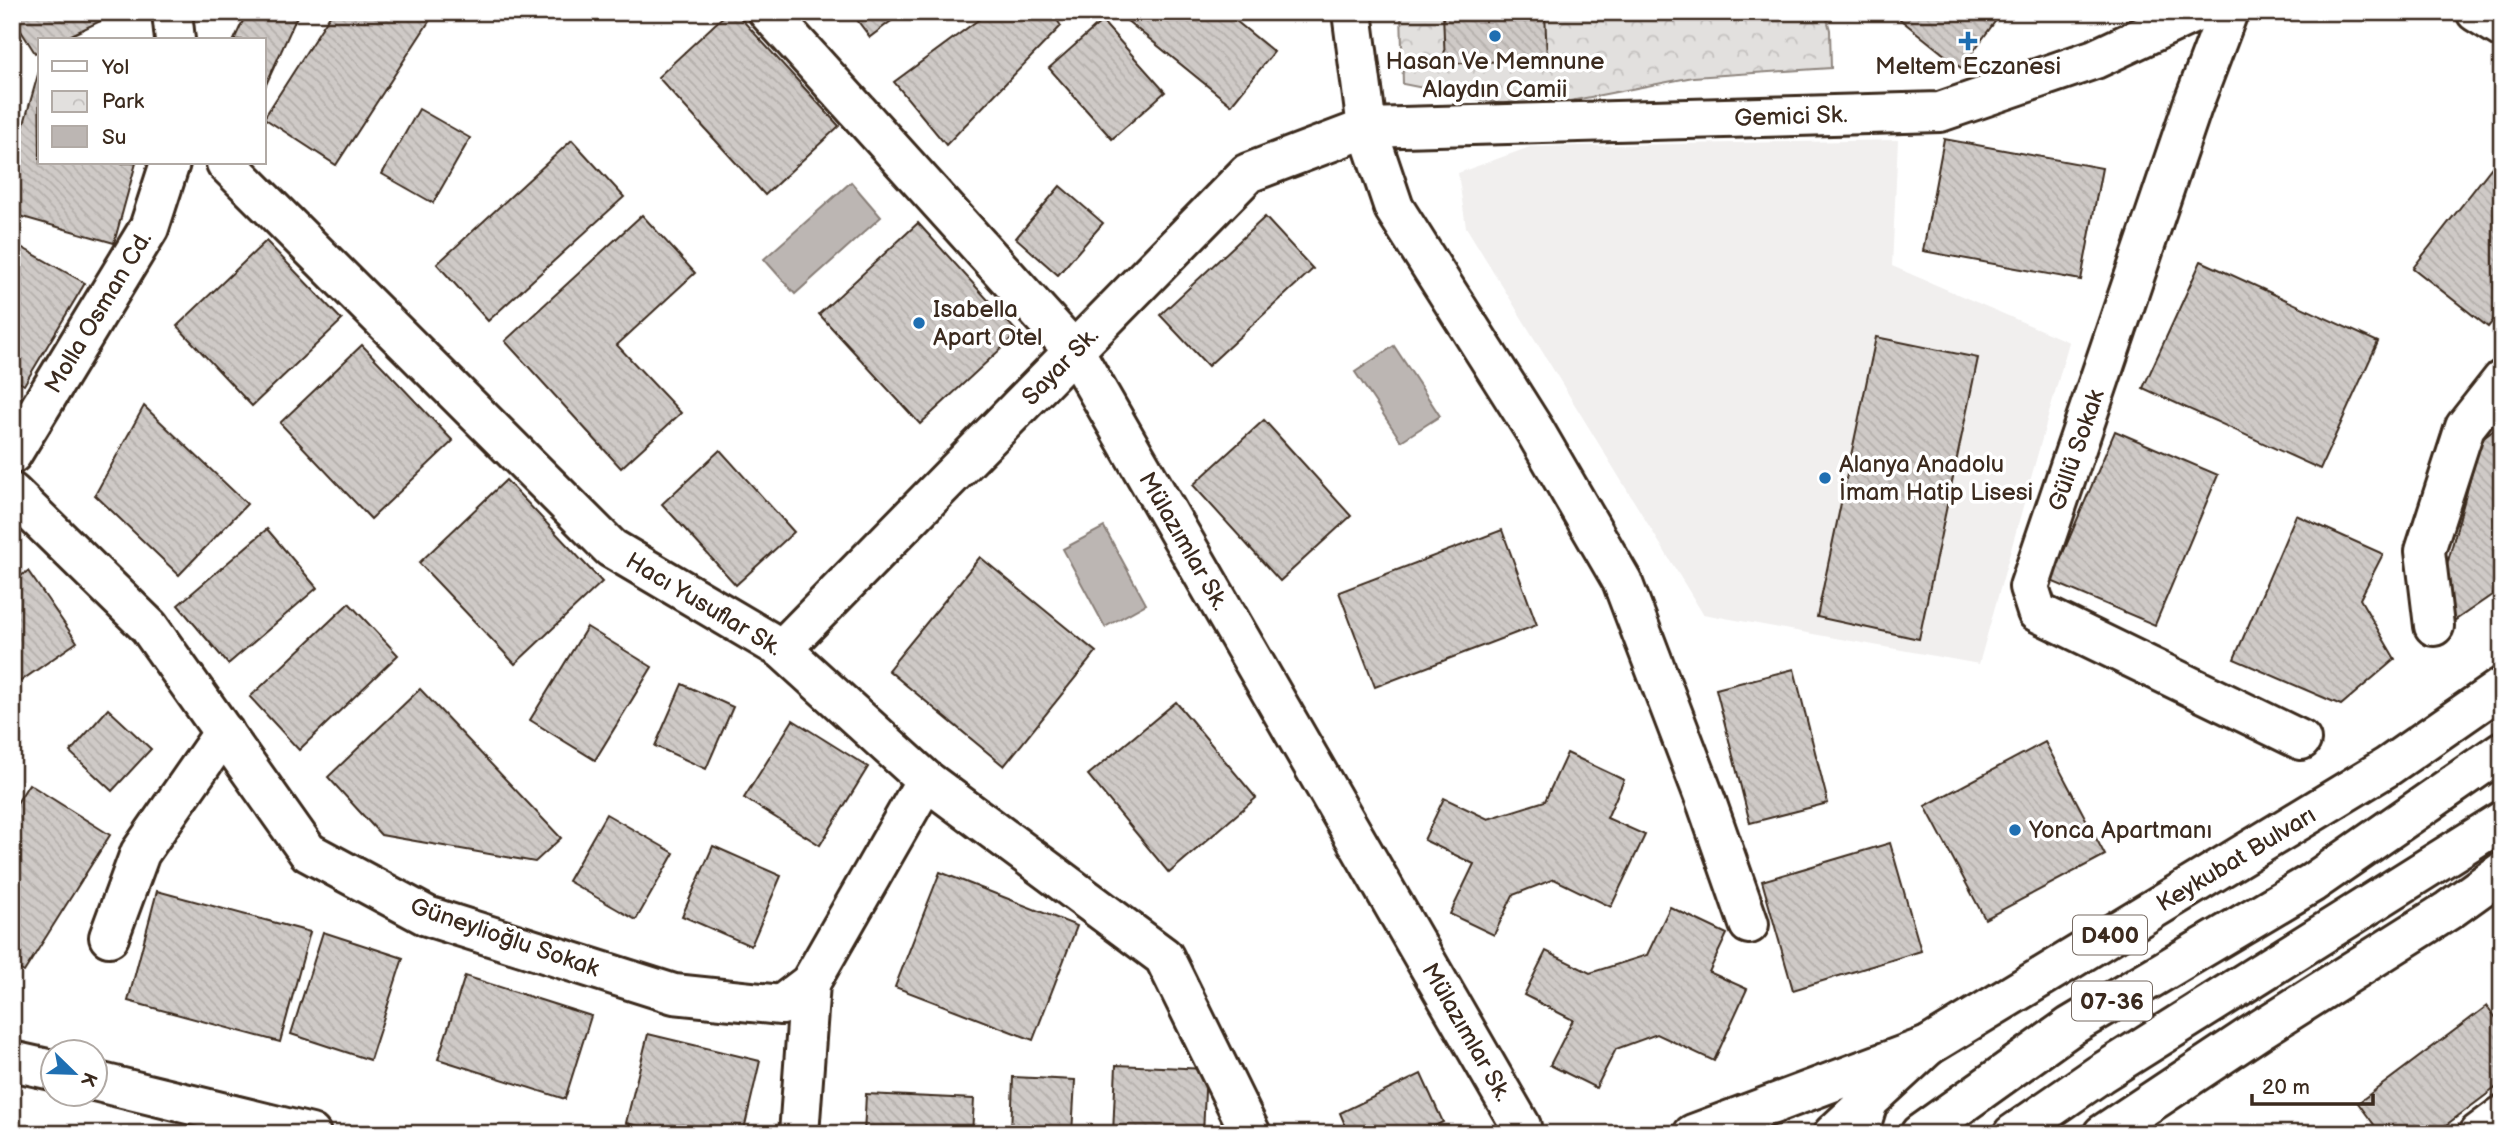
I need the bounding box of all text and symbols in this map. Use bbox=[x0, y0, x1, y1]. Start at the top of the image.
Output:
marker: Hasan Ve Memnune Alaydın Camii bbox=[1487, 28, 1503, 44]
marker: Meltem Eczanesi bbox=[1960, 33, 1976, 49]
legend bbox=[38, 38, 266, 164]
place label: Hasan Ve Memnune Alaydın Camii bbox=[1386, 47, 1604, 104]
place label: Meltem Eczanesi bbox=[1875, 52, 2061, 81]
text: Yol bbox=[101, 55, 129, 80]
text: Park bbox=[102, 89, 145, 114]
street label: Gemici Sk. bbox=[1734, 100, 1848, 133]
text: Su bbox=[102, 125, 126, 150]
street label: Molla Osman Cd. bbox=[39, 226, 158, 399]
place label: Isabella Apart Otel bbox=[933, 295, 1042, 352]
marker: Isabella Apart Otel bbox=[911, 315, 927, 331]
street label: Sayar Sk. bbox=[1016, 321, 1105, 412]
street label: Güllü Sokak bbox=[2042, 385, 2111, 515]
place label: Alanya Anadolu İmam Hatip Lisesi bbox=[1839, 450, 2033, 507]
street label: Mülazımlar Sk. bbox=[1132, 467, 1235, 616]
marker: Alanya Anadolu İmam Hatip Lisesi bbox=[1817, 470, 1833, 486]
street label: Hacı Yusuflar Sk. bbox=[620, 546, 787, 662]
street label: Keykubat Bulvarı bbox=[2151, 801, 2321, 918]
place label: Yonca Apartmanı bbox=[2028, 816, 2212, 845]
marker: Yonca Apartmanı bbox=[2007, 822, 2023, 838]
street label: Güneylioğlu Sokak bbox=[407, 892, 603, 983]
road number: D400 bbox=[2073, 916, 2147, 954]
street label: Mülazımlar Sk. bbox=[1415, 958, 1518, 1107]
road number: 07-36 bbox=[2072, 982, 2152, 1020]
north arrow bbox=[38, 1038, 108, 1108]
scale bar bbox=[2252, 1062, 2372, 1106]
text: K bbox=[75, 1069, 101, 1090]
text: 20 m bbox=[2262, 1075, 2310, 1100]

